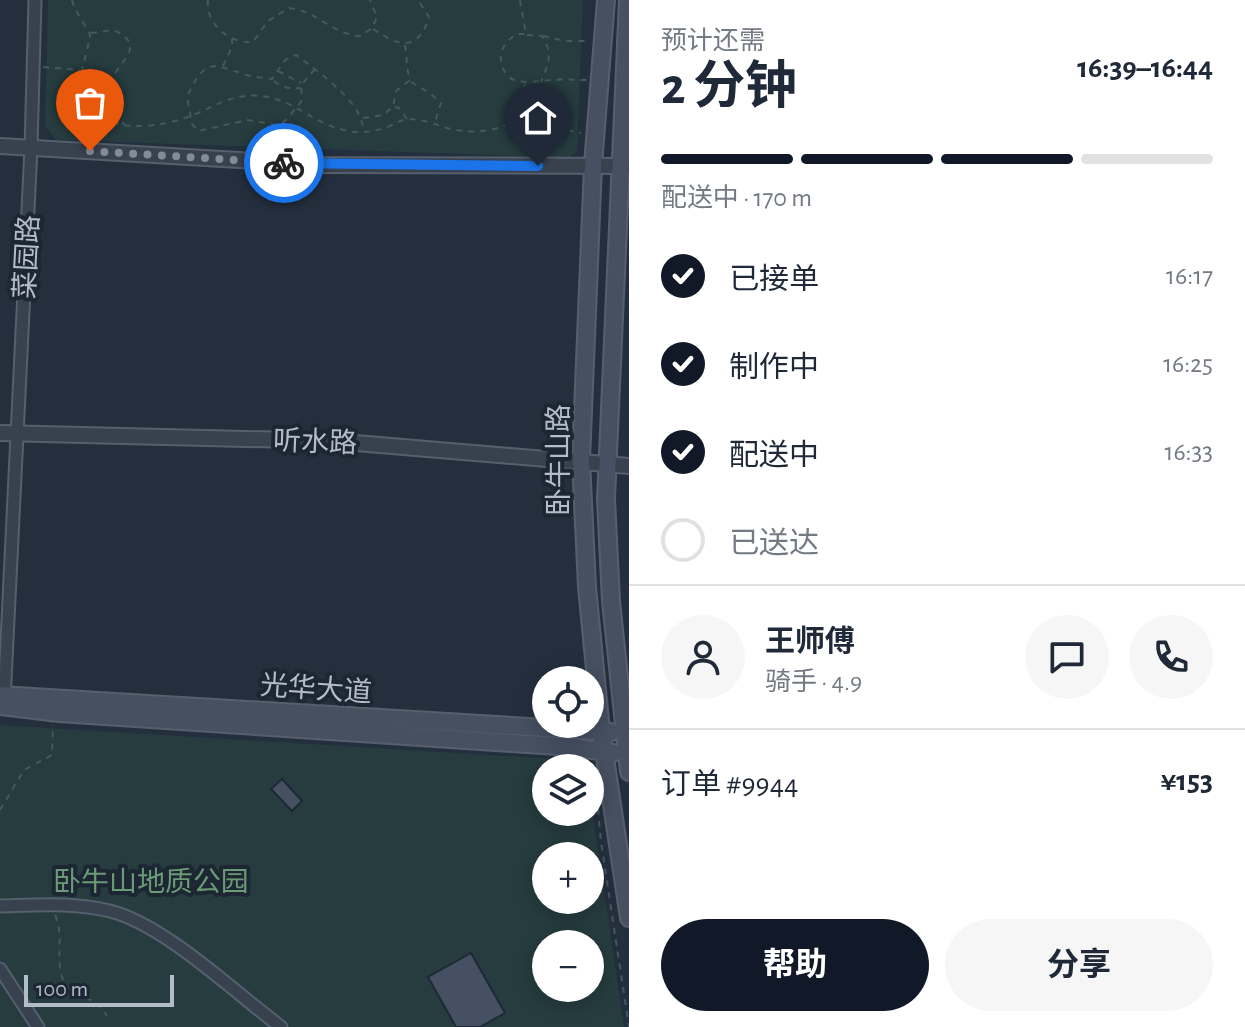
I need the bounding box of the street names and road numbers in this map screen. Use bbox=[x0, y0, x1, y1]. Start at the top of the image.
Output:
street label: 菜园路 bbox=[10, 214, 44, 300]
street label: 卧牛山路 bbox=[544, 404, 574, 516]
street label: 听水路 bbox=[272, 426, 357, 458]
street label: 光华大道 bbox=[259, 670, 373, 708]

